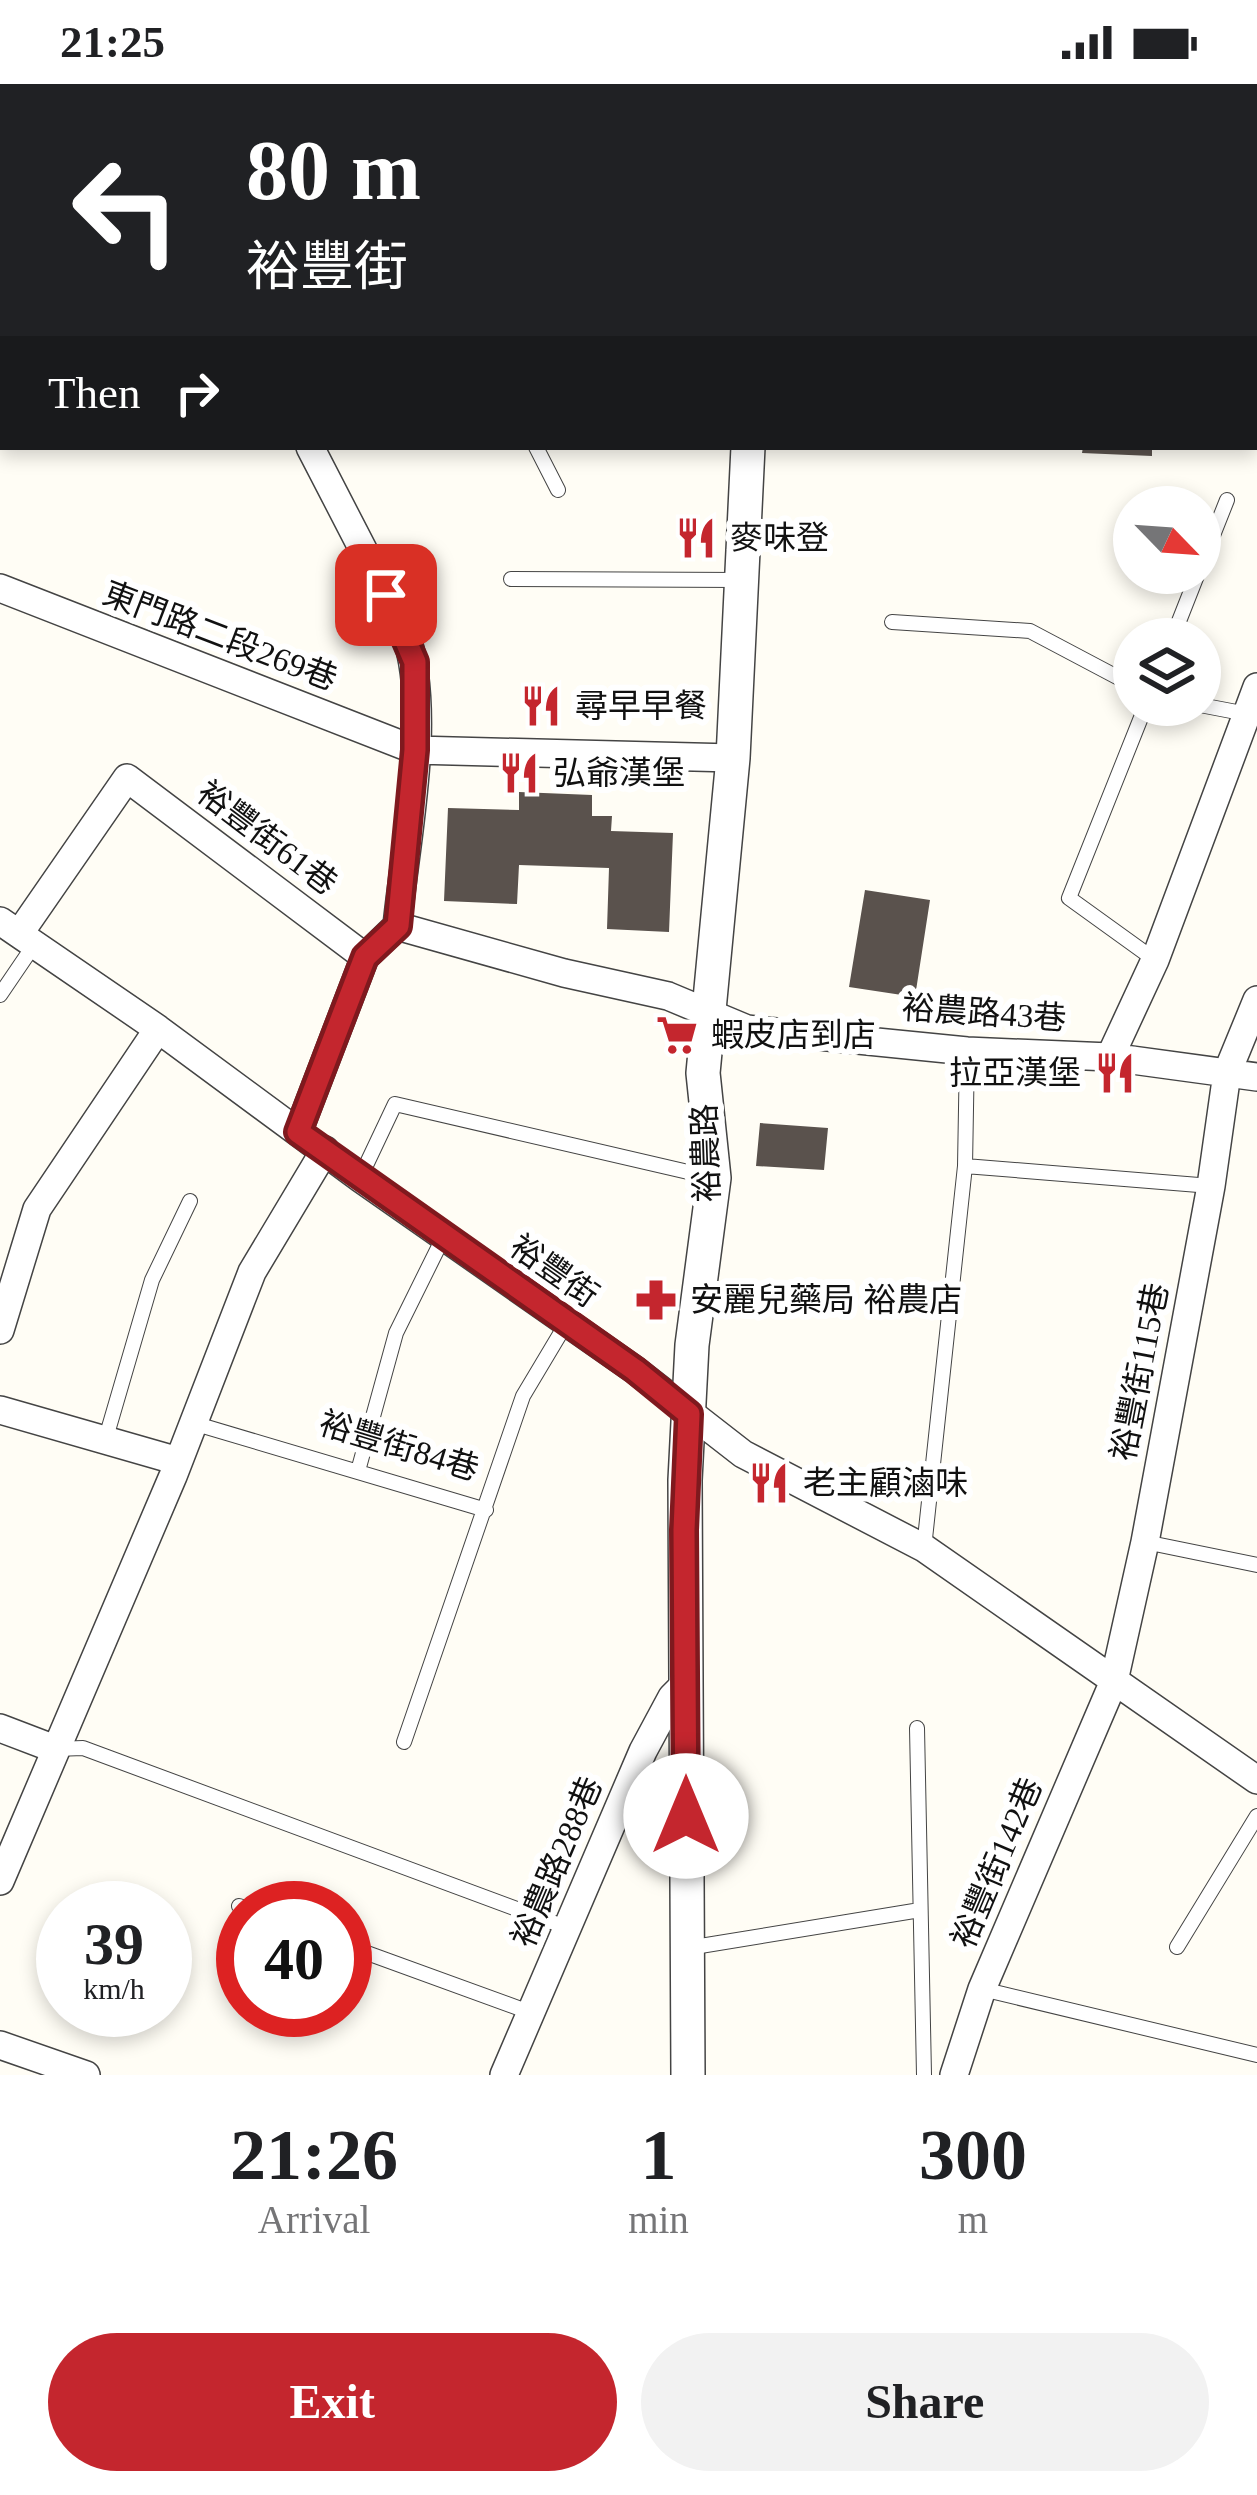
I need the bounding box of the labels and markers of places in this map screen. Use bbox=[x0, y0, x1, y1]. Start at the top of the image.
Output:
restaurant icon: 麥味登 bbox=[673, 515, 719, 561]
place label: 麥味登 bbox=[730, 520, 829, 556]
pin bbox=[335, 544, 437, 646]
restaurant icon: 尋早早餐 bbox=[518, 683, 564, 729]
place label: 尋早早餐 bbox=[575, 688, 707, 724]
restaurant icon: 弘爺漢堡 bbox=[496, 750, 542, 796]
place label: 弘爺漢堡 bbox=[553, 755, 685, 791]
supermarket icon: 蝦皮店到店 bbox=[654, 1012, 700, 1058]
place label: 蝦皮店到店 bbox=[711, 1017, 876, 1053]
restaurant icon: 拉亞漢堡 bbox=[1092, 1050, 1138, 1096]
place label: 拉亞漢堡 bbox=[949, 1055, 1081, 1091]
pharmacy icon: 安麗兒藥局 裕農店 bbox=[633, 1277, 679, 1323]
place label: 安麗兒藥局 裕農店 bbox=[690, 1282, 962, 1318]
restaurant icon: 老主顧滷味 bbox=[746, 1460, 792, 1506]
place label: 老主顧滷味 bbox=[803, 1465, 968, 1501]

